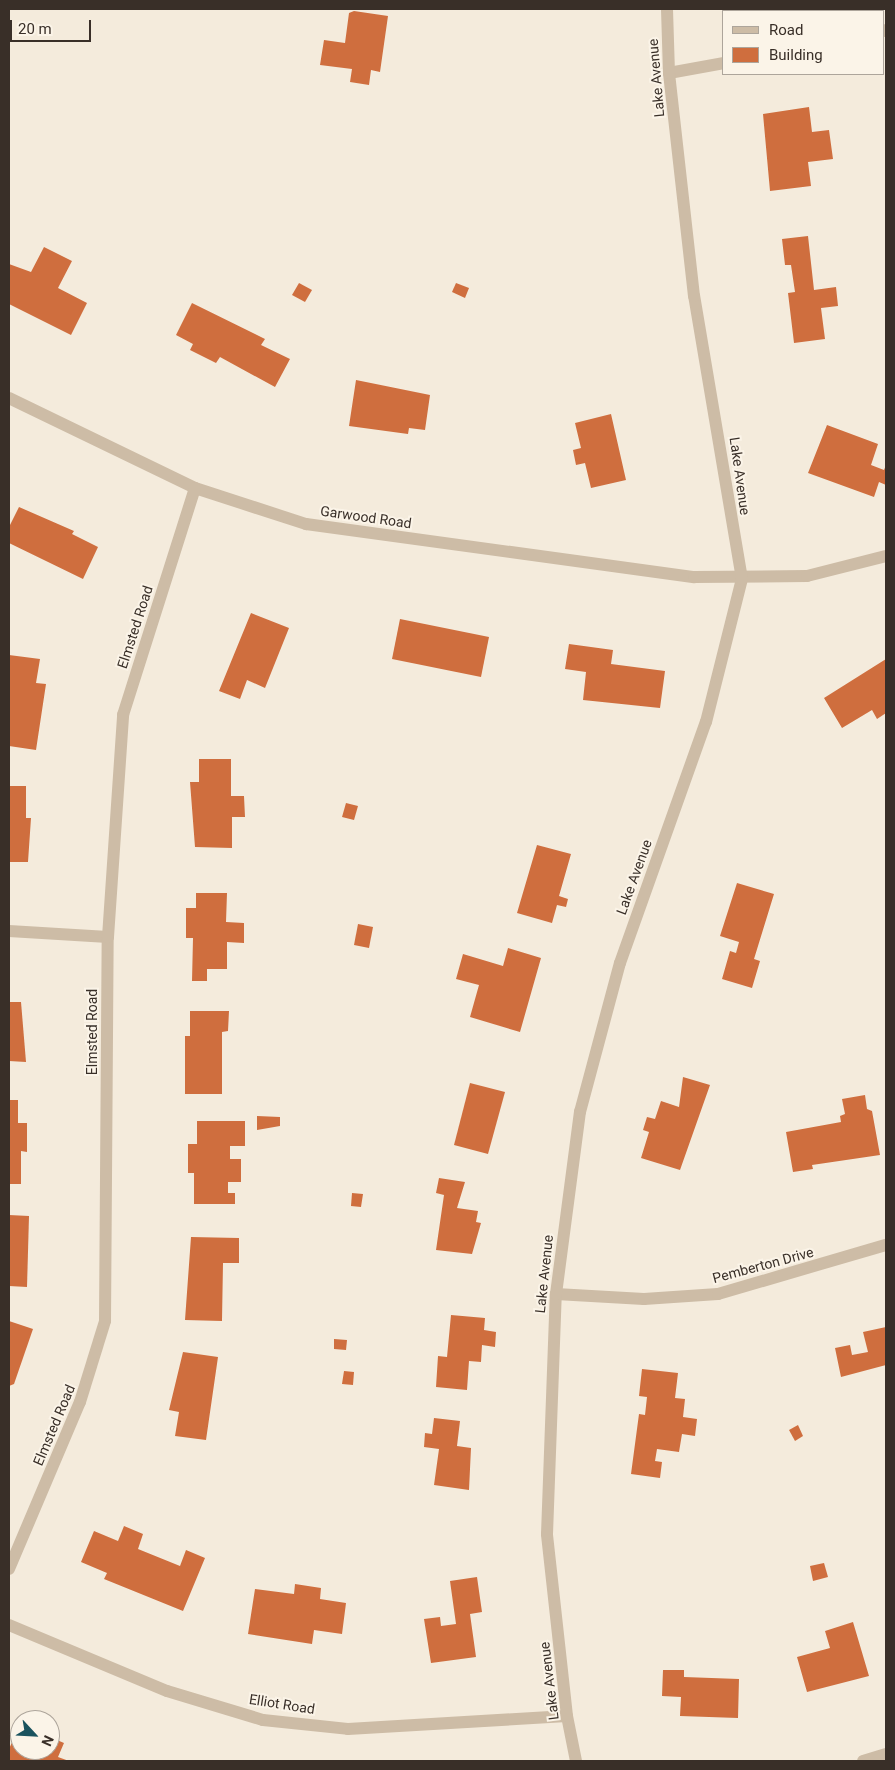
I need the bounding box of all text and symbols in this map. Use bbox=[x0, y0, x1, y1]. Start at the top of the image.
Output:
scale bar bbox=[12, 10, 94, 42]
legend bbox=[722, 10, 885, 75]
text: 20 m bbox=[18, 20, 52, 38]
text: Road bbox=[769, 21, 803, 39]
street label: Lake Avenue bbox=[644, 38, 668, 118]
text: Building bbox=[769, 46, 823, 64]
street label: Lake Avenue bbox=[726, 436, 754, 516]
street label: Garwood Road bbox=[319, 502, 413, 532]
street label: Elmsted Road bbox=[114, 583, 156, 671]
street label: Lake Avenue bbox=[613, 837, 655, 917]
street label: Elmsted Road bbox=[84, 989, 100, 1075]
street label: Lake Avenue bbox=[532, 1234, 556, 1314]
street label: Pemberton Drive bbox=[711, 1243, 815, 1287]
street label: Elmsted Road bbox=[29, 1382, 79, 1468]
street label: Lake Avenue bbox=[536, 1641, 562, 1721]
street label: Elliot Road bbox=[248, 1691, 316, 1717]
north arrow bbox=[10, 1710, 60, 1760]
text: N bbox=[38, 1733, 57, 1749]

